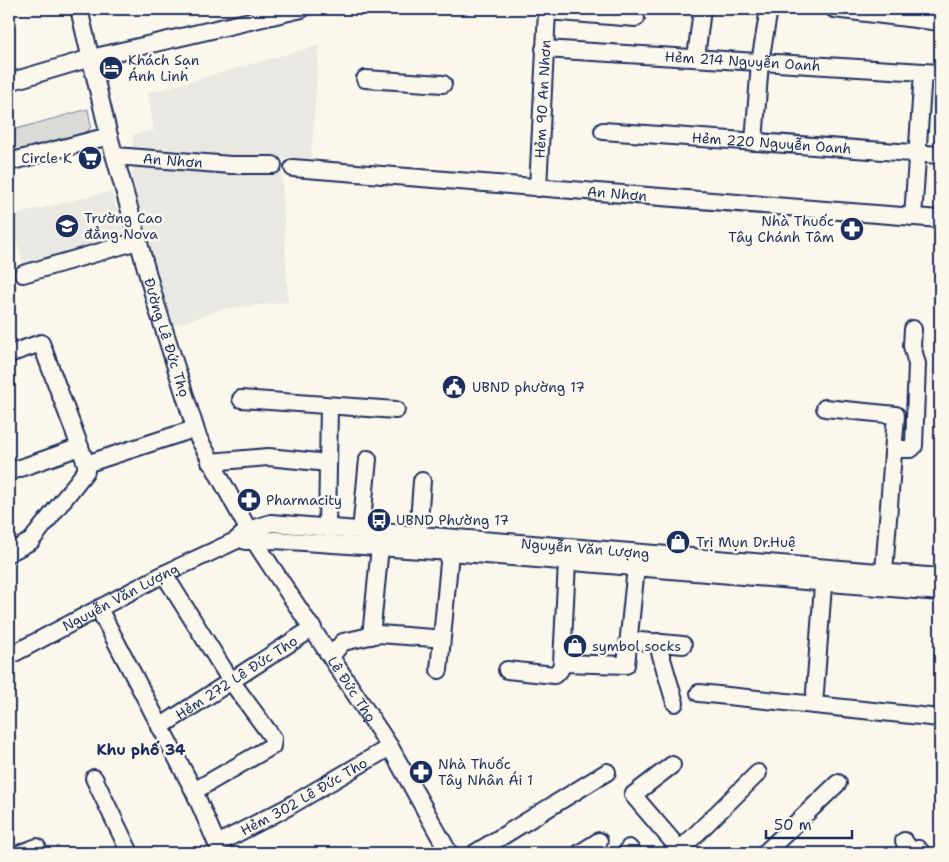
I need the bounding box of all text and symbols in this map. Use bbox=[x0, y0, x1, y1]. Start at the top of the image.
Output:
street label: Hẻm 90 An Nhơn bbox=[531, 39, 555, 159]
street label: Hẻm 214 Nguyễn Oanh bbox=[664, 47, 821, 75]
place label: Khách Sạn Ánh Linh bbox=[128, 51, 200, 85]
hotel icon: Khách Sạn Ánh Linh bbox=[98, 55, 124, 81]
street label: Hẻm 220 Nguyễn Oanh bbox=[691, 128, 852, 158]
supermarket icon: Circle K bbox=[77, 145, 103, 171]
place label: Circle K bbox=[21, 149, 72, 167]
street label: An Nhơn bbox=[142, 149, 204, 172]
street label: An Nhơn bbox=[586, 182, 648, 205]
place label: Trường Cao đẳng Nova bbox=[84, 209, 162, 243]
place label: Nhà Thuốc Tây Chánh Tâm bbox=[728, 212, 834, 246]
school or university icon: Trường Cao đẳng Nova bbox=[54, 213, 80, 239]
pharmacy icon: Nhà Thuốc Tây Chánh Tâm bbox=[839, 216, 865, 242]
street label: Đường Lê Đức Thọ bbox=[140, 276, 194, 399]
public building icon: UBND phường 17 bbox=[441, 374, 467, 400]
place label: UBND phường 17 bbox=[472, 378, 585, 396]
pharmacy icon: Pharmacity bbox=[236, 487, 262, 513]
place label: Pharmacity bbox=[266, 491, 342, 509]
bus stop icon: UBND Phường 17 bbox=[366, 507, 392, 533]
place label: UBND Phường 17 bbox=[396, 511, 509, 529]
shop icon: Trị Mụn Dr.Huệ bbox=[665, 529, 691, 555]
place label: Trị Mụn Dr.Huệ bbox=[696, 533, 796, 551]
street label: Nguyễn Văn Lượng bbox=[520, 534, 650, 563]
street label: Nguyễn Văn Lượng bbox=[59, 559, 181, 635]
street label: Hẻm 272 Lê Đức Thọ bbox=[172, 631, 301, 724]
shop icon: symbol socks bbox=[562, 633, 588, 659]
place label: symbol socks bbox=[592, 637, 681, 655]
street label: Lê Đức Thọ bbox=[324, 653, 380, 725]
district label: Khu phố 34 bbox=[96, 740, 186, 760]
street label: Hẻm 302 Lê Đức Thọ bbox=[237, 753, 370, 839]
place label: Nhà Thuốc Tây Nhân Ái 1 bbox=[438, 755, 533, 789]
pharmacy icon: Nhà Thuốc Tây Nhân Ái 1 bbox=[408, 759, 434, 785]
scale bar bbox=[766, 807, 853, 839]
text: 50 m bbox=[774, 815, 812, 835]

